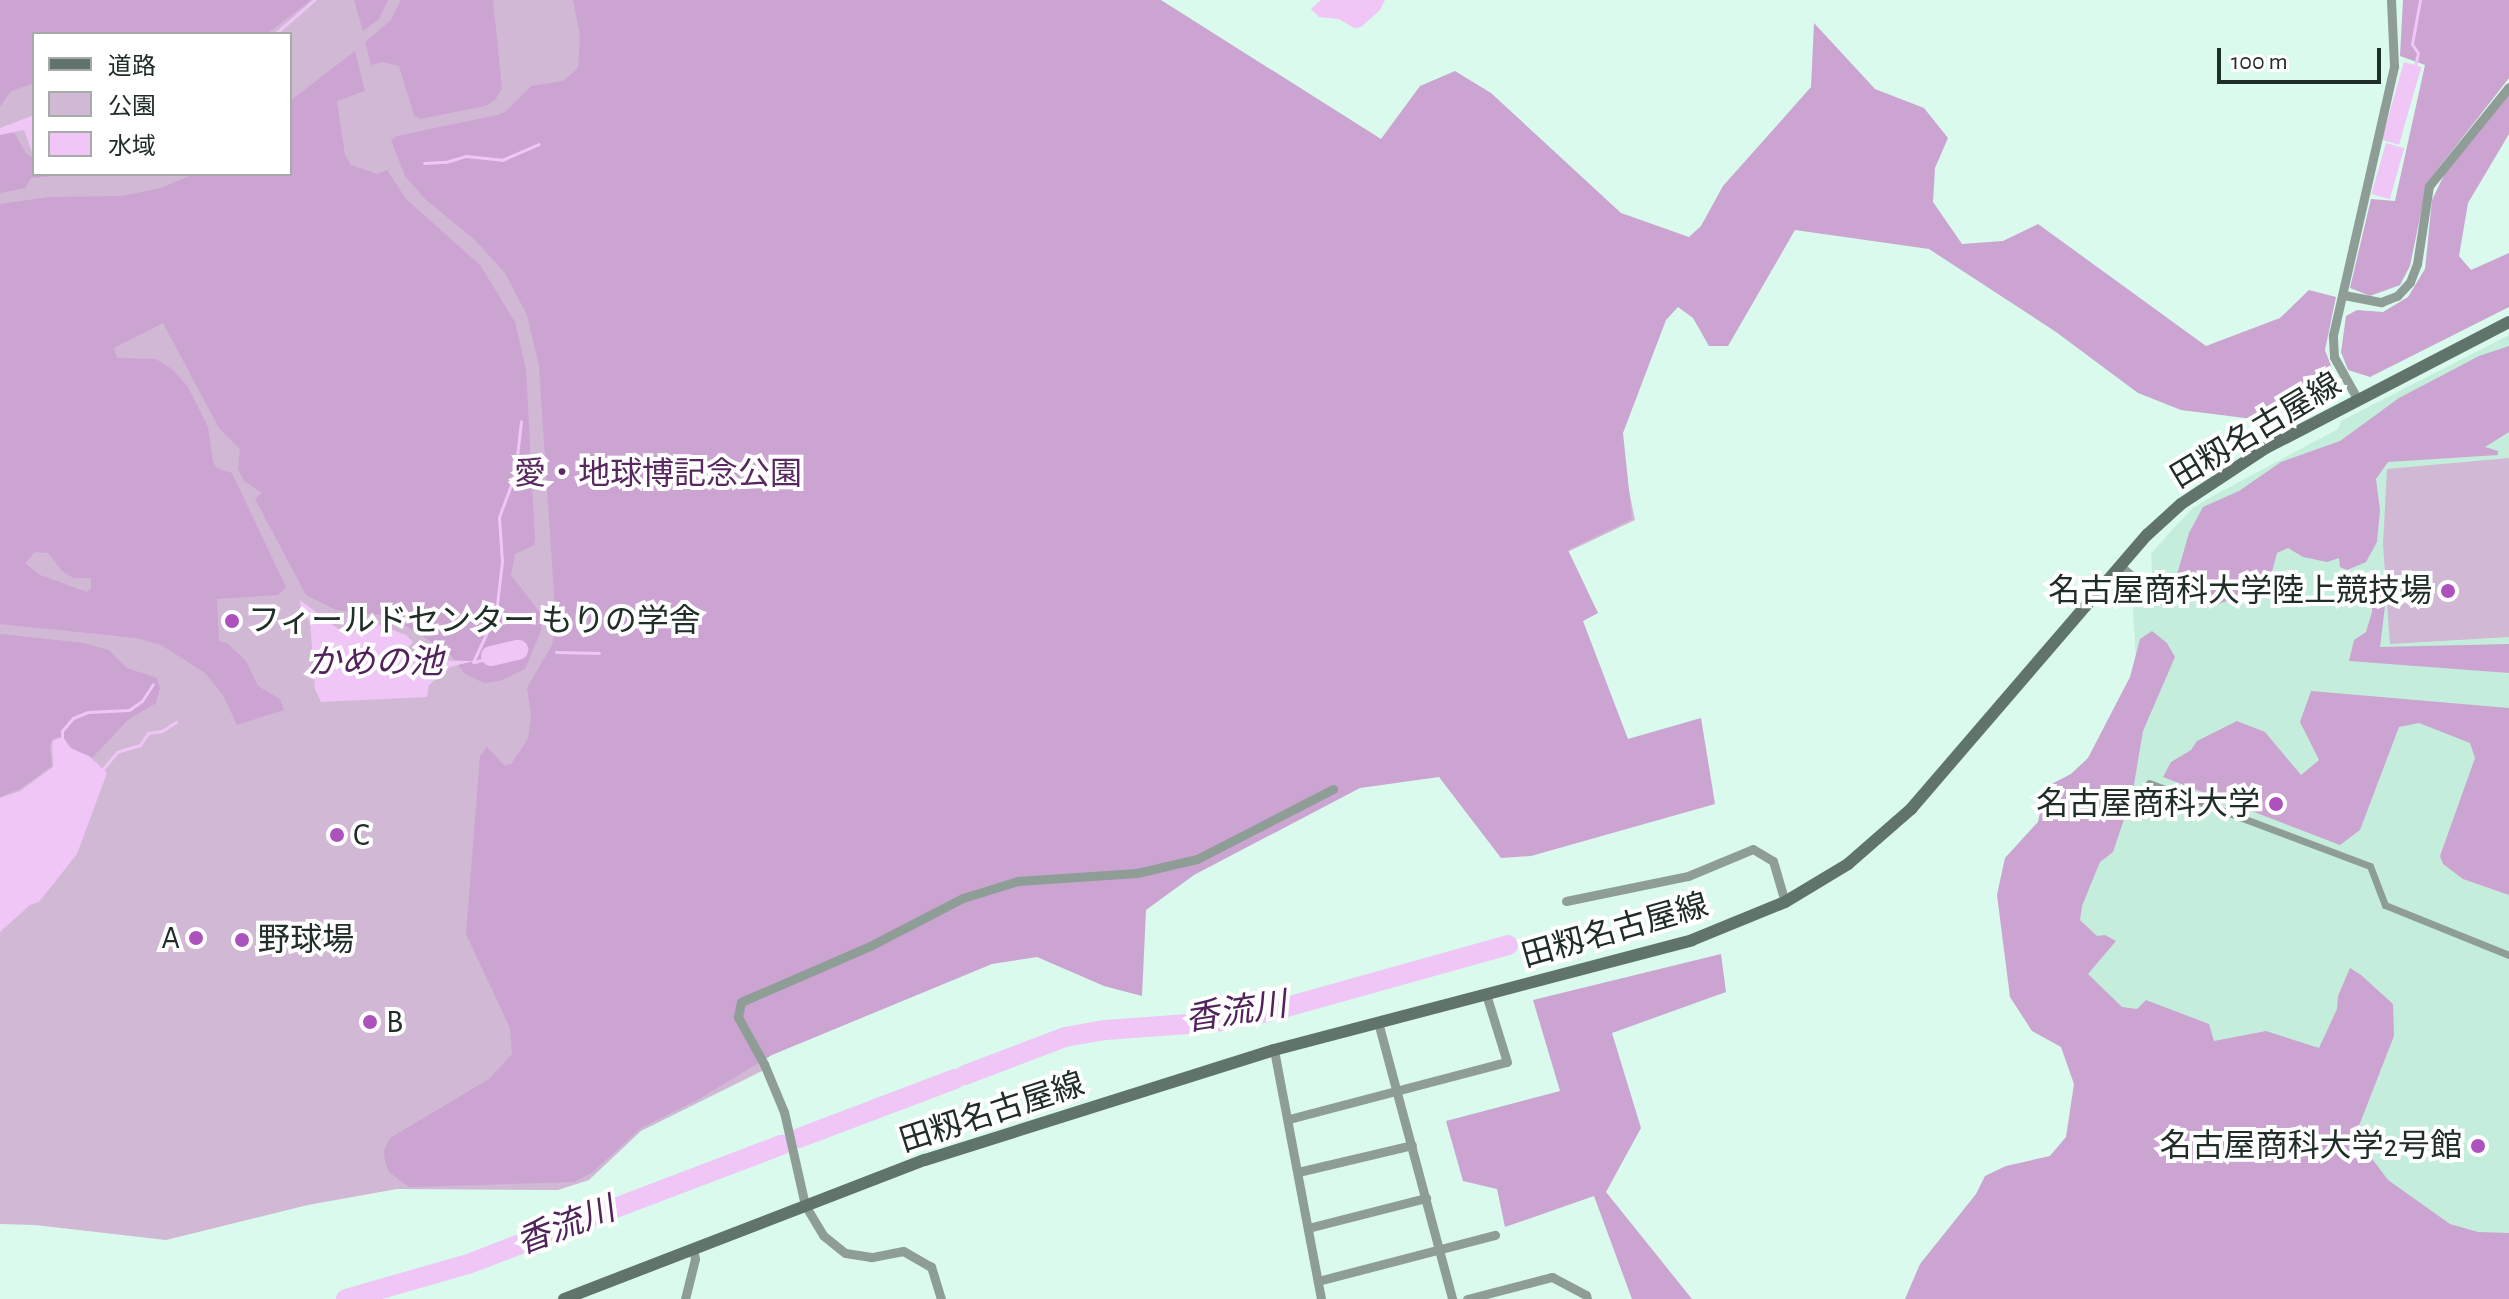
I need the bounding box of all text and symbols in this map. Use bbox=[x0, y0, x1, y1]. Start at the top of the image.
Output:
legend bbox=[32, 32, 292, 176]
scale bar bbox=[2221, 32, 2385, 82]
text: 100 m bbox=[2231, 50, 2288, 74]
text: 道路 bbox=[108, 55, 156, 79]
text: 公園 bbox=[108, 95, 156, 119]
text: 水域 bbox=[108, 135, 156, 159]
street label: 田籾名古屋線 bbox=[2164, 365, 2348, 497]
park label: 愛・地球博記念公園 bbox=[514, 455, 802, 493]
place label: 名古屋商科大学陸上競技場 bbox=[2048, 572, 2432, 610]
marker: 名古屋商科大学陸上競技場 bbox=[2439, 582, 2457, 600]
place label: フィールドセンター もりの学舎 bbox=[248, 602, 701, 640]
marker: フィールドセンター もりの学舎 bbox=[223, 612, 241, 630]
water label: かめの池 bbox=[307, 644, 443, 684]
place label: 名古屋商科大学 bbox=[2036, 785, 2260, 823]
marker: 名古屋商科大学 bbox=[2267, 795, 2285, 813]
place label: C bbox=[353, 816, 370, 854]
marker: C bbox=[328, 826, 346, 844]
street label: 田籾名古屋線 bbox=[1517, 886, 1713, 976]
place label: A bbox=[162, 919, 180, 957]
place label: 野球場 bbox=[258, 921, 354, 959]
marker: A bbox=[187, 929, 205, 947]
marker: 野球場 bbox=[233, 931, 251, 949]
water label: 香流川 bbox=[1182, 985, 1290, 1041]
place label: B bbox=[386, 1003, 403, 1041]
marker: B bbox=[361, 1013, 379, 1031]
street label: 田籾名古屋線 bbox=[895, 1065, 1089, 1161]
place label: 名古屋商科大学2号館 bbox=[2159, 1127, 2462, 1165]
marker: 名古屋商科大学2号館 bbox=[2469, 1137, 2487, 1155]
water label: 香流川 bbox=[511, 1190, 621, 1264]

